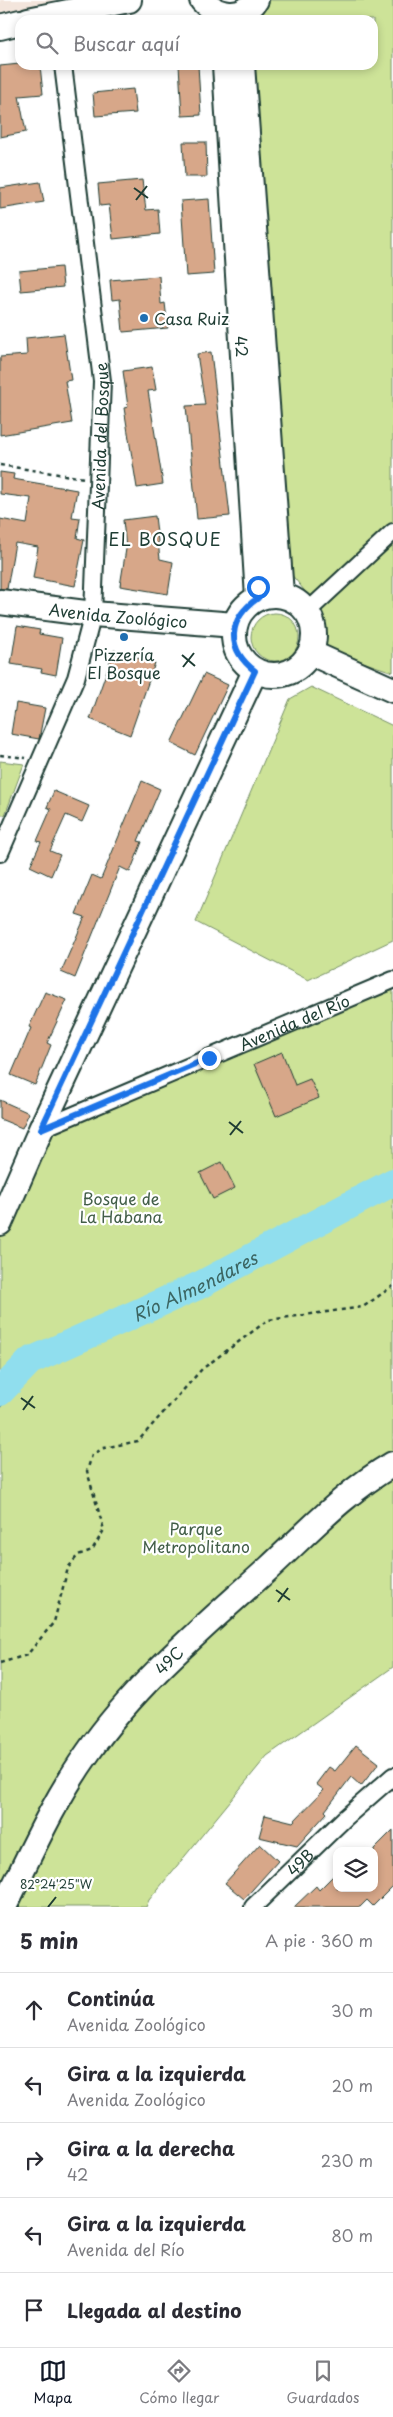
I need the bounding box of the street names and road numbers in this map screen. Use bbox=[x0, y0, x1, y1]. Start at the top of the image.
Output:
street label: 42 bbox=[230, 335, 255, 358]
street label: Avenida del Bosque bbox=[85, 361, 114, 510]
street label: Avenida Zoológico bbox=[48, 596, 188, 633]
street label: Avenida del Río bbox=[235, 988, 353, 1056]
street label: 49C bbox=[149, 1640, 188, 1680]
street label: 49B bbox=[281, 1843, 319, 1881]

